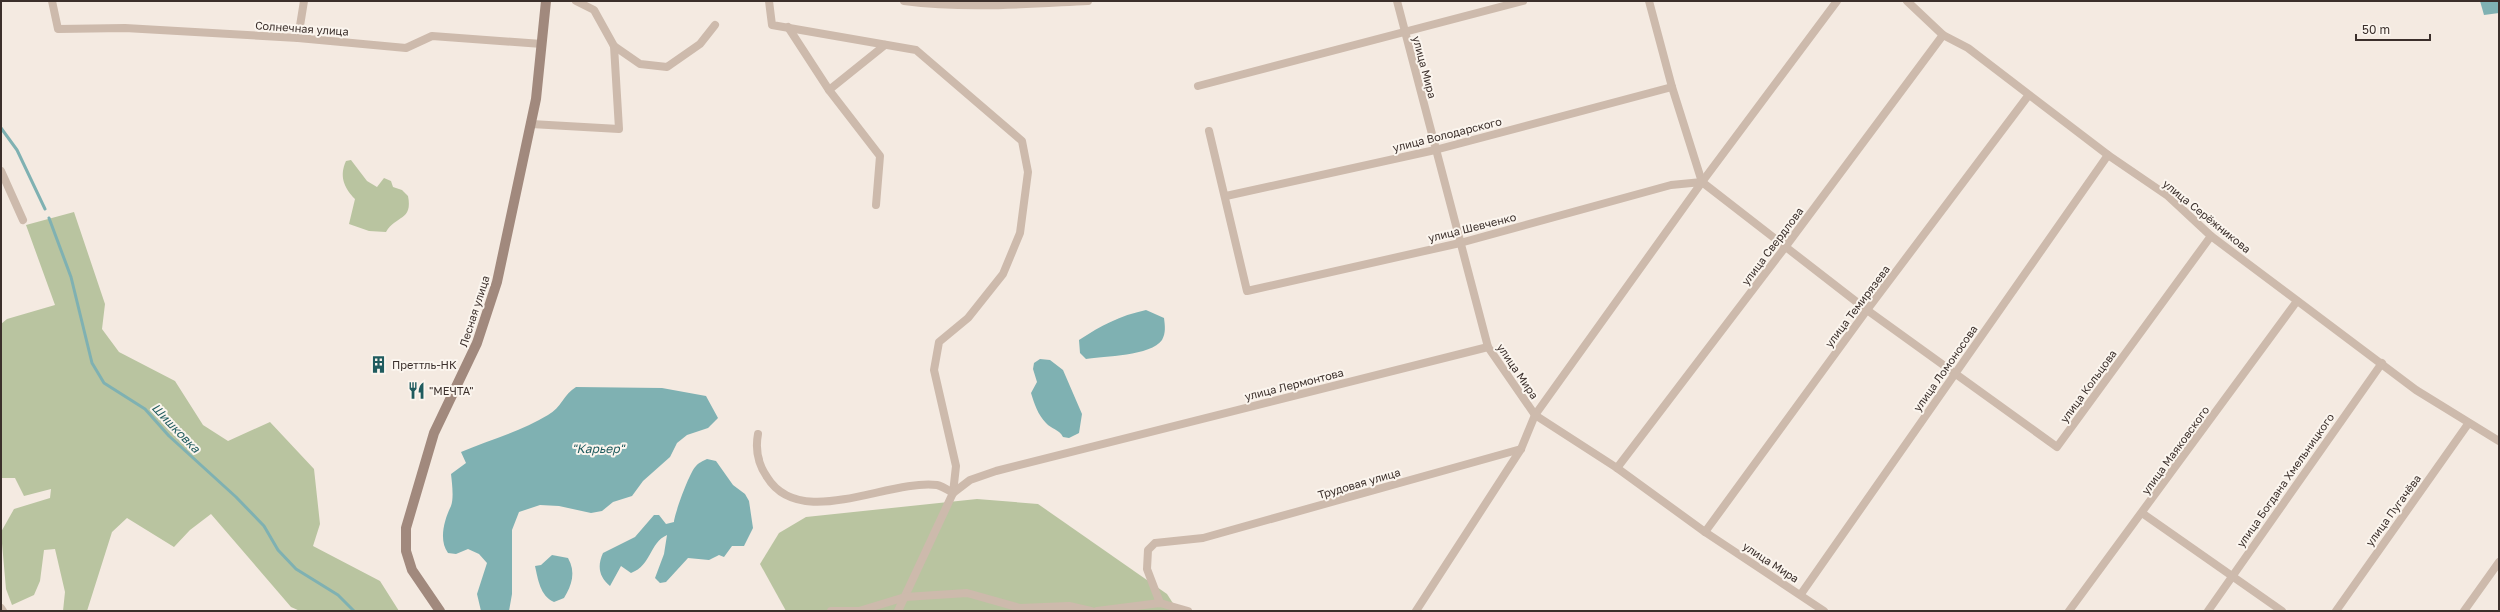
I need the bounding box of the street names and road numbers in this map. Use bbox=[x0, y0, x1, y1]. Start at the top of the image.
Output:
street label: Солнечная улица bbox=[255, 18, 349, 38]
street label: улица Мира bbox=[1410, 34, 1440, 100]
street label: улица Володарского bbox=[1391, 114, 1503, 154]
street label: улица Серёжникова bbox=[2161, 177, 2253, 255]
street label: улица Свердлова bbox=[1739, 205, 1805, 287]
street label: улица Шевченко bbox=[1427, 210, 1518, 244]
street label: улица Темирязева bbox=[1822, 262, 1892, 350]
street label: Лесная улица bbox=[456, 274, 492, 348]
street label: улица Ломоносова bbox=[1910, 322, 1980, 414]
street label: улица Мира bbox=[1495, 341, 1541, 401]
street label: улица Кольцова bbox=[2057, 347, 2119, 425]
street label: улица Лермонтова bbox=[1243, 365, 1345, 403]
street label: улица Маяковского bbox=[2139, 403, 2212, 497]
street label: улица Богдана Хмельницкого bbox=[2234, 410, 2337, 549]
street label: Трудовая улица bbox=[1316, 465, 1402, 501]
street label: улица Пугачёва bbox=[2363, 472, 2423, 548]
street label: улица Мира bbox=[1741, 539, 1801, 585]

